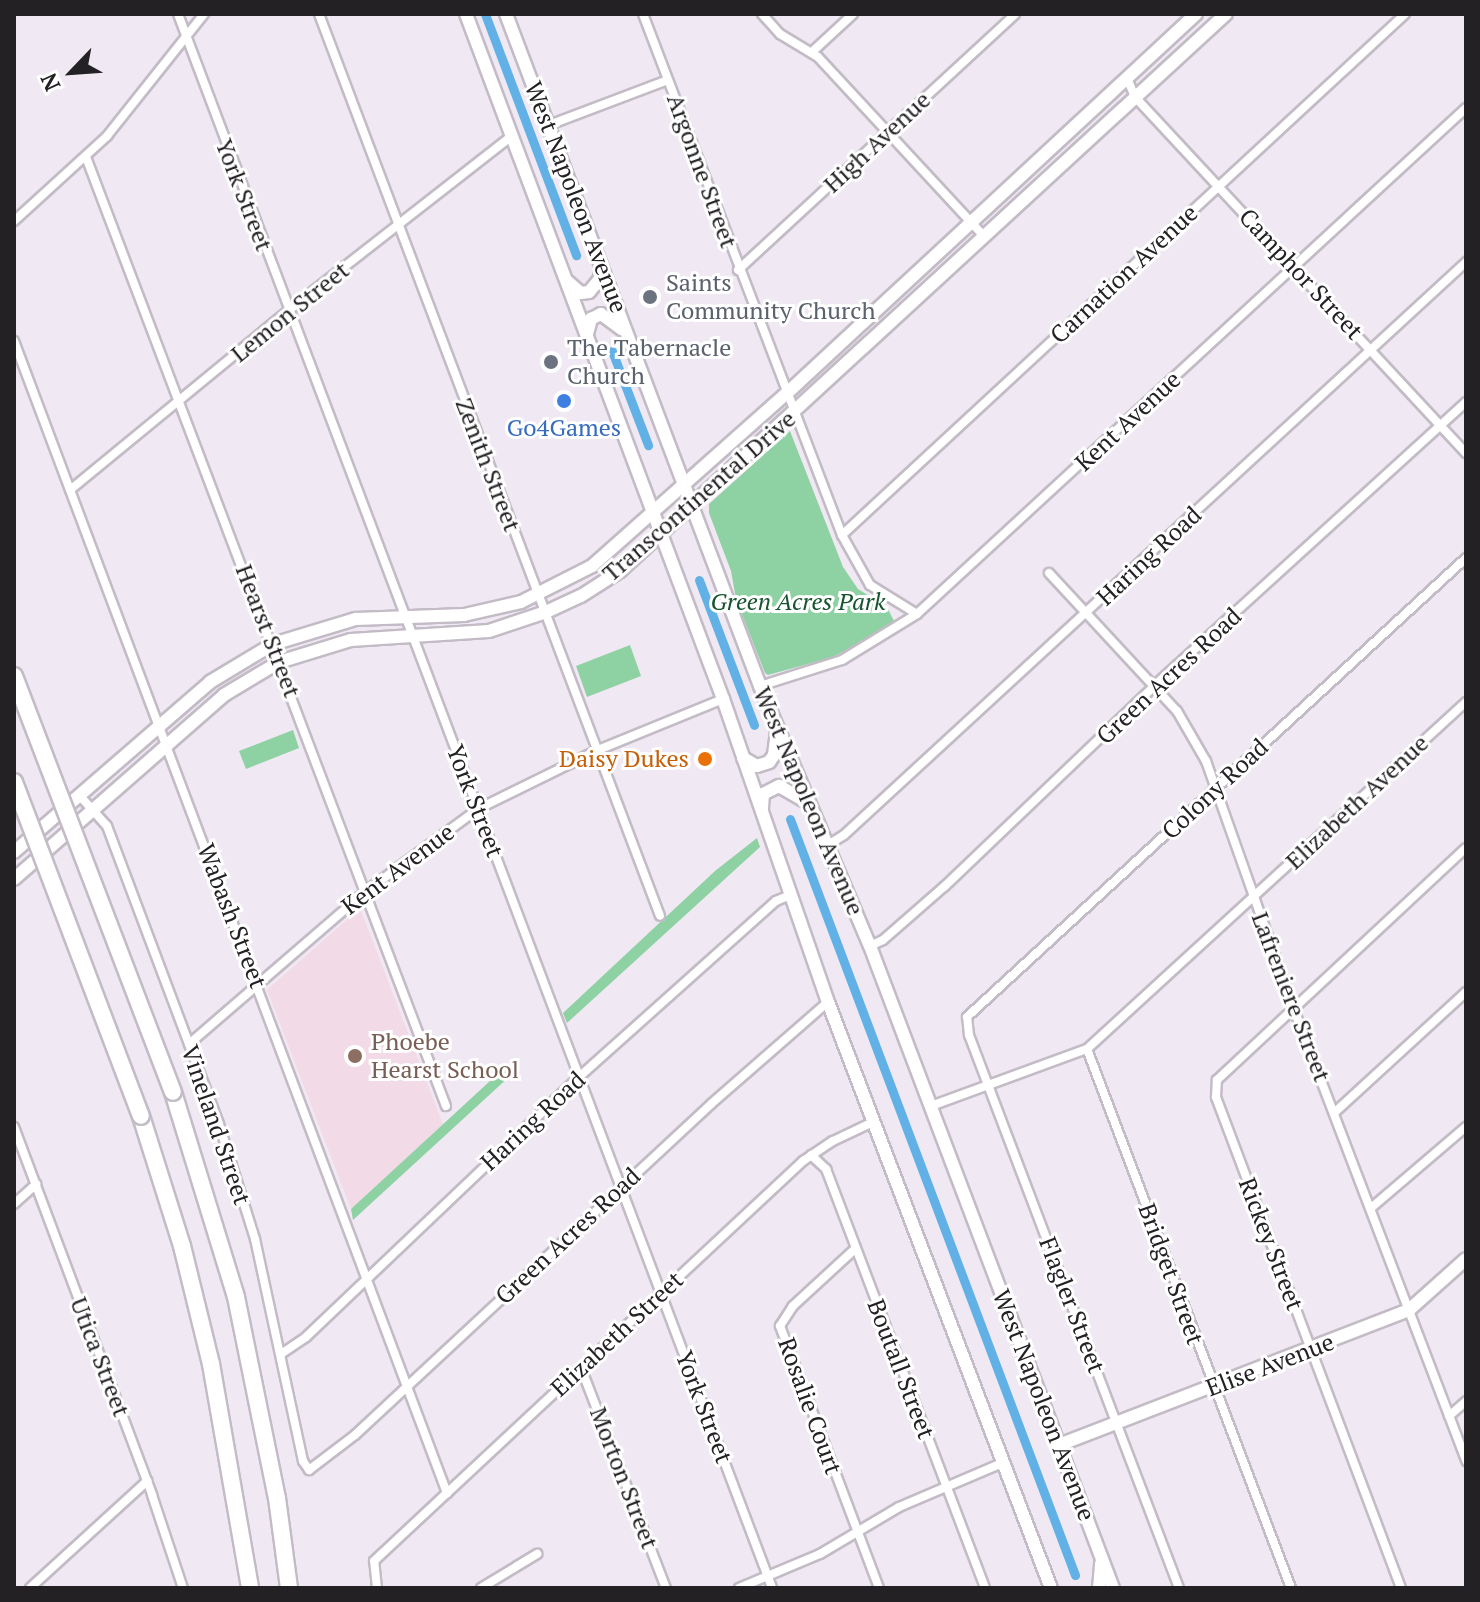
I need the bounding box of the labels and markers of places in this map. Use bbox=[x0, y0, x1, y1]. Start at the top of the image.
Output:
place label: Saints Community Church bbox=[666, 269, 875, 325]
marker: Saints Community Church bbox=[641, 288, 659, 306]
place label: The Tabernacle Church bbox=[567, 334, 731, 390]
marker: The Tabernacle Church bbox=[542, 353, 560, 371]
marker: Go4Games bbox=[555, 392, 573, 410]
place label: Go4Games bbox=[507, 414, 621, 442]
place label: Daisy Dukes bbox=[559, 745, 689, 773]
marker: Daisy Dukes bbox=[696, 750, 714, 768]
place label: Phoebe Hearst School bbox=[371, 1028, 519, 1084]
marker: Phoebe Hearst School bbox=[346, 1047, 364, 1065]

